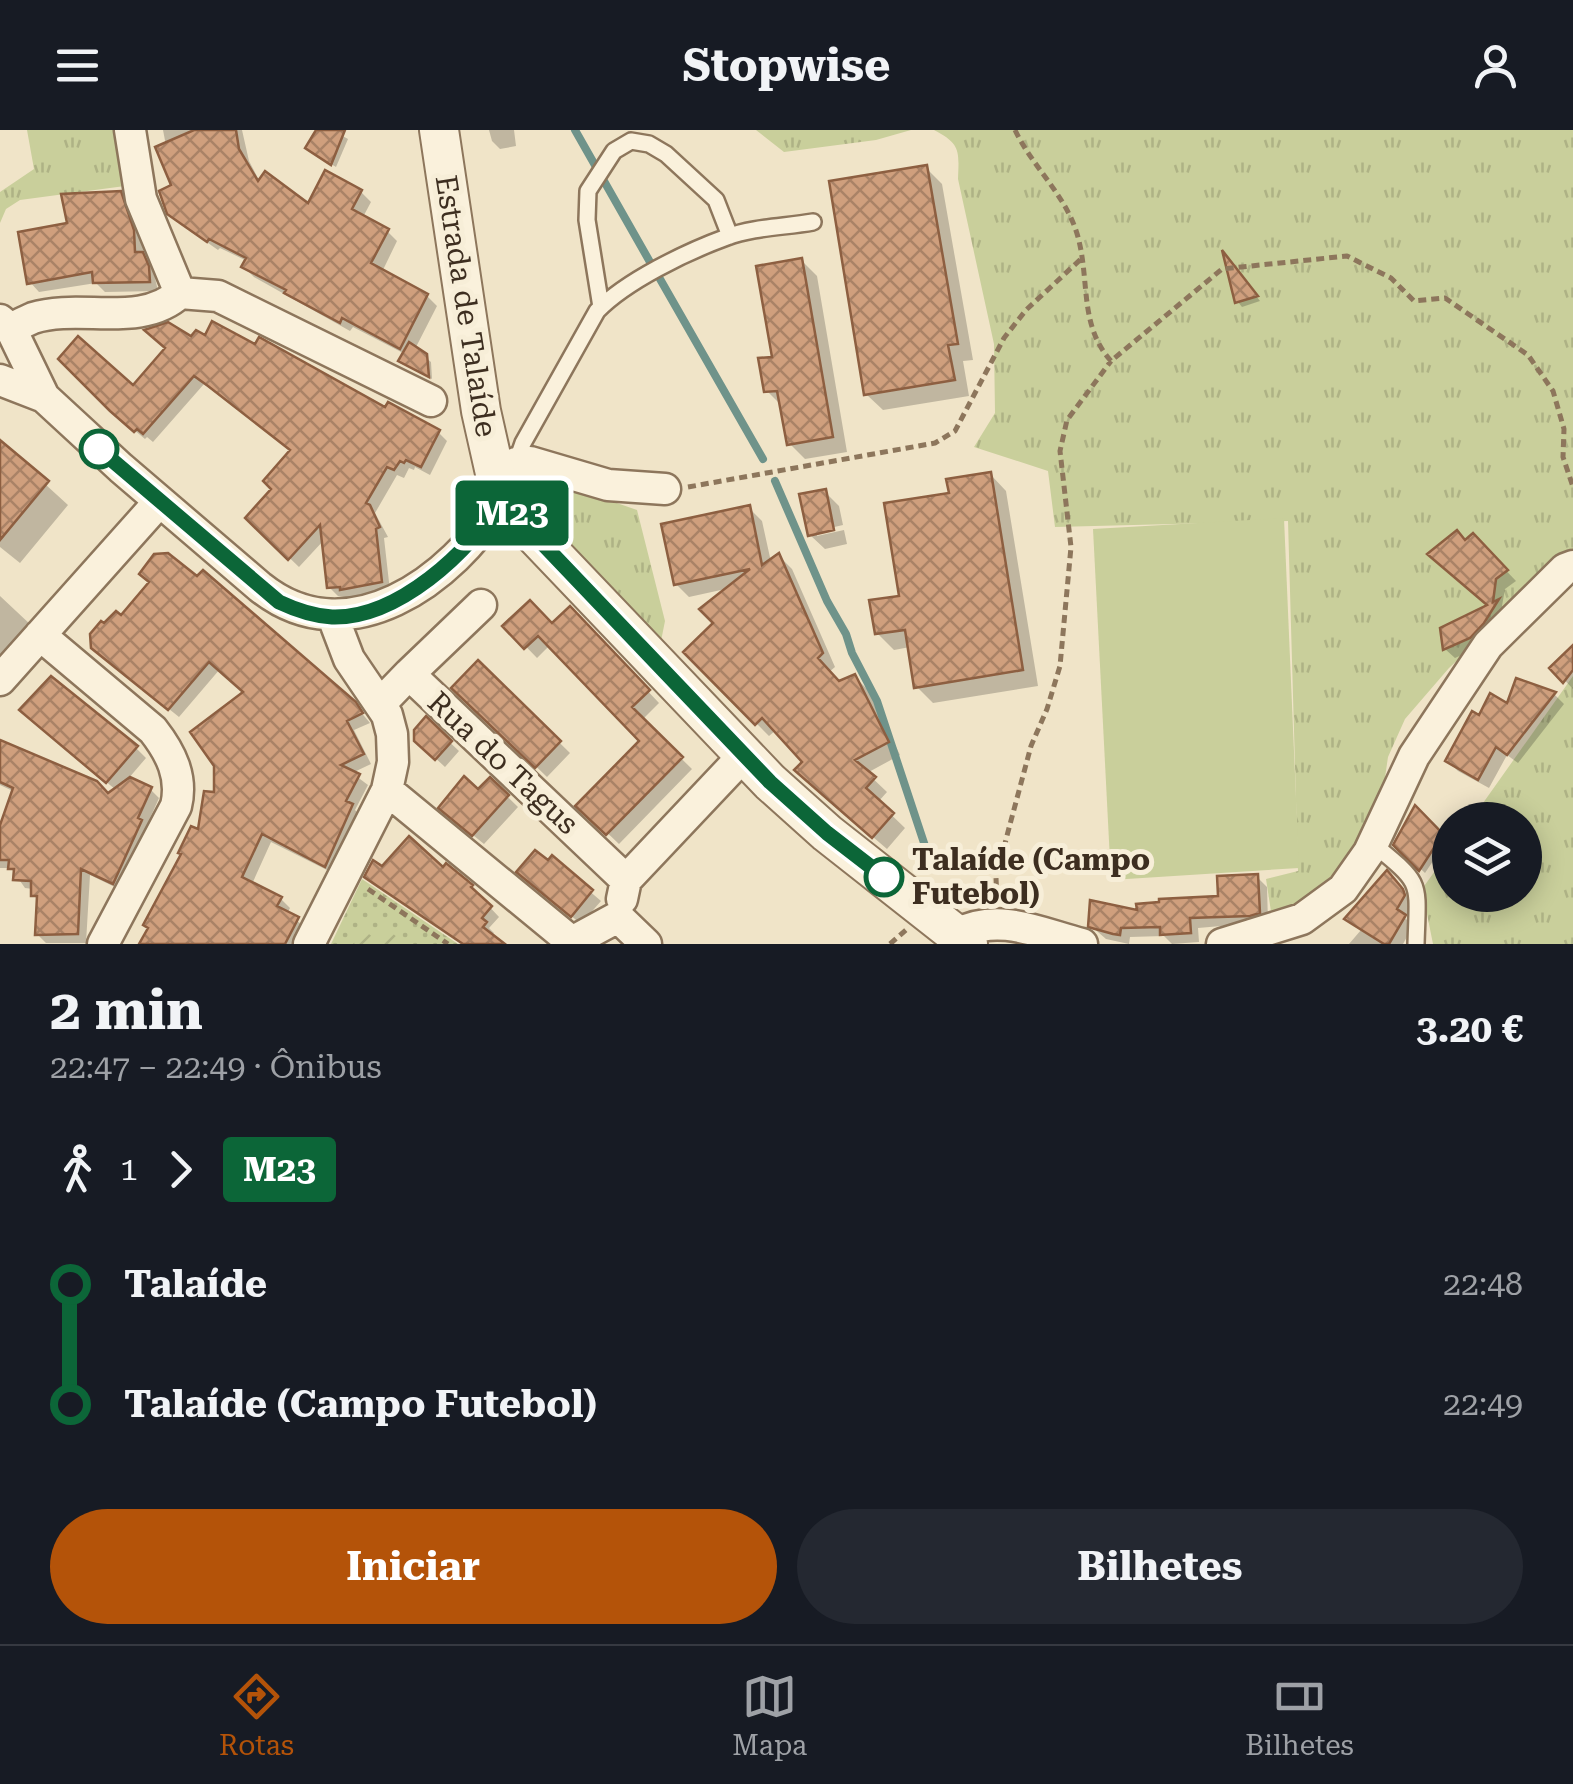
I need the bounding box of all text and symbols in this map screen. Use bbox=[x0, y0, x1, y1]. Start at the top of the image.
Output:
icon: menu bbox=[50, 38, 105, 93]
icon: person bbox=[1468, 38, 1523, 93]
text: Stopwise bbox=[683, 39, 890, 92]
street label: Estrada de Talaíde bbox=[429, 173, 504, 439]
unlabelled marker bbox=[80, 430, 118, 468]
line badge: M23 bbox=[454, 480, 570, 546]
text: M23 bbox=[475, 493, 549, 534]
street label: Rua do Tagus bbox=[421, 684, 586, 841]
map controls bbox=[1432, 802, 1542, 912]
button: layers bbox=[1432, 802, 1542, 912]
place label: Talaíde (Campo Futebol) bbox=[912, 842, 1150, 911]
marker: Talaíde (Campo Futebol) bbox=[865, 858, 903, 896]
text: 2 min bbox=[50, 978, 203, 1042]
text: 3.20 € bbox=[1416, 1007, 1523, 1051]
text: 22:47 – 22:49 · Ônibus bbox=[50, 1048, 382, 1086]
icon: walk bbox=[50, 1142, 105, 1197]
icon: forward bbox=[153, 1142, 208, 1197]
text: M23 bbox=[243, 1149, 316, 1190]
text: 1 bbox=[120, 1150, 138, 1188]
text: Talaíde bbox=[124, 1262, 267, 1306]
text: 22:48 bbox=[1443, 1265, 1523, 1303]
text: Talaíde (Campo Futebol) bbox=[124, 1382, 597, 1426]
text: 22:49 bbox=[1443, 1385, 1523, 1423]
button: Iniciar bbox=[50, 1509, 777, 1624]
button: Bilhetes bbox=[797, 1509, 1523, 1624]
tab: Rotas bbox=[219, 1669, 294, 1762]
tab: Mapa bbox=[732, 1669, 807, 1762]
tab: Bilhetes bbox=[1245, 1669, 1354, 1762]

